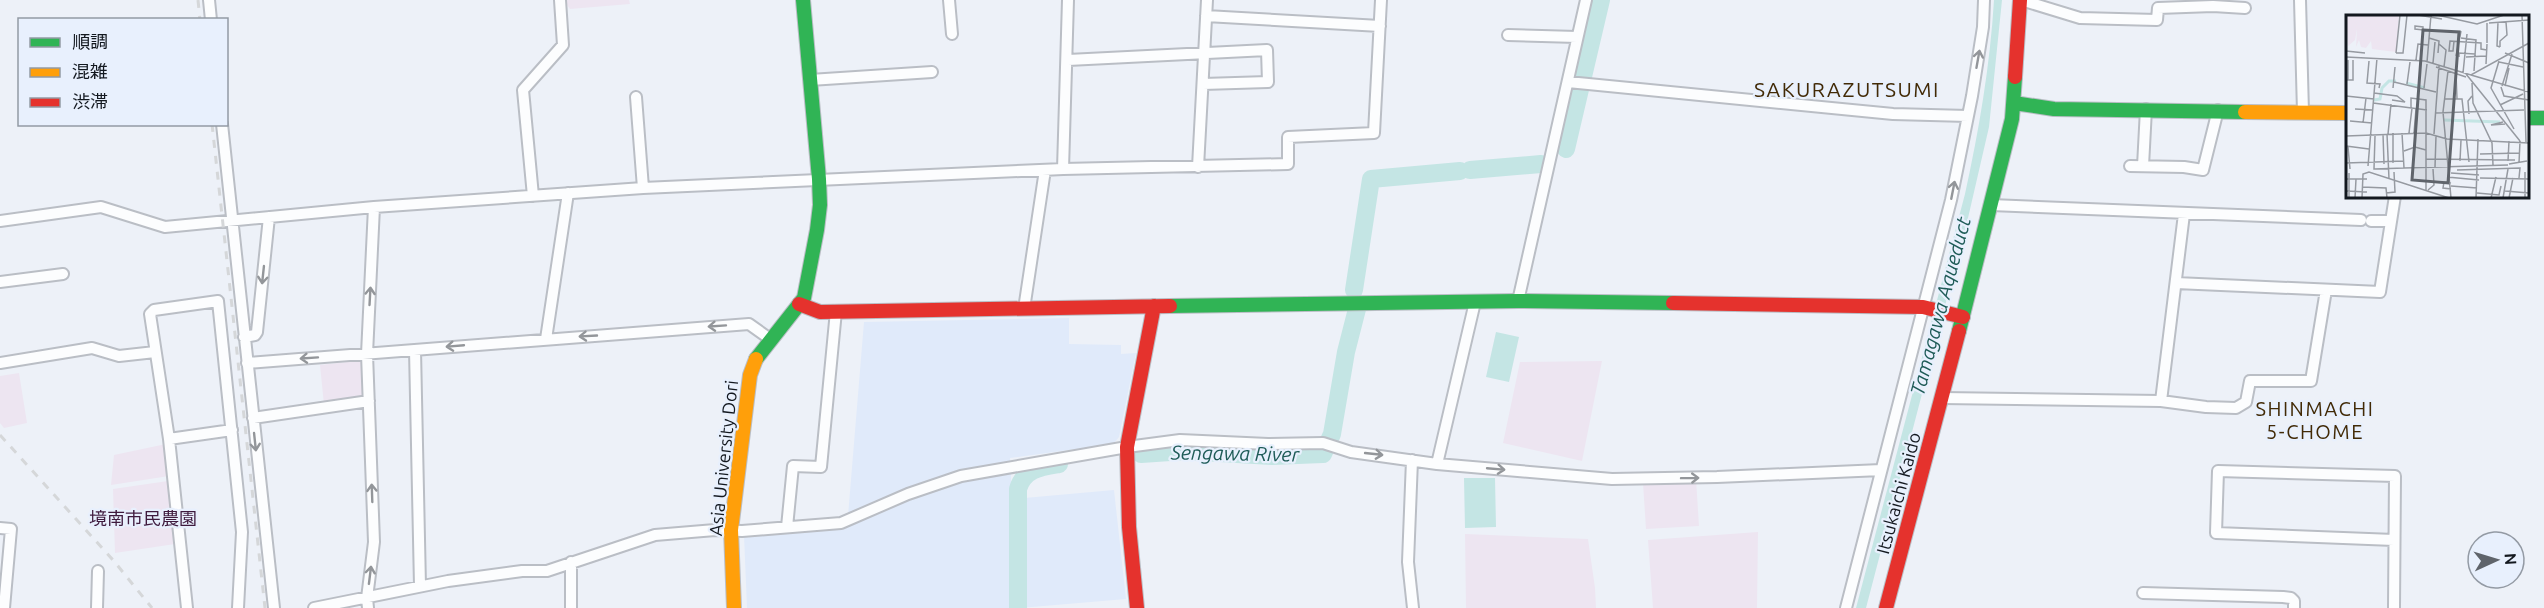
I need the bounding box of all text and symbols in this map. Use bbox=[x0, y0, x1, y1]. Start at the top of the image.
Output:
inset map bbox=[2346, 15, 2529, 198]
legend bbox=[18, 18, 228, 126]
text: 順調 bbox=[72, 31, 108, 51]
one-way arrow bbox=[1973, 49, 1984, 69]
text: 混雑 bbox=[72, 61, 108, 81]
district label: SAKURAZUTSUMI bbox=[1754, 77, 1940, 101]
text: 渋滞 bbox=[72, 91, 108, 111]
one-way arrow bbox=[1948, 180, 1959, 200]
water label: Tamagawa Aqueduct bbox=[1905, 214, 1975, 398]
one-way arrow bbox=[257, 265, 268, 285]
one-way arrow bbox=[364, 286, 375, 306]
one-way arrow bbox=[707, 321, 727, 332]
one-way arrow bbox=[579, 330, 599, 341]
one-way arrow bbox=[446, 341, 466, 352]
one-way arrow bbox=[299, 353, 319, 364]
street label: Asia University Dori bbox=[705, 379, 741, 537]
district label: SHINMACHI 5-CHOME bbox=[2256, 397, 2374, 443]
street label: Itsukaichi Kaido bbox=[1872, 430, 1924, 556]
one-way arrow bbox=[250, 431, 261, 451]
water label: Sengawa River bbox=[1170, 440, 1301, 466]
one-way arrow bbox=[1363, 449, 1383, 460]
one-way arrow bbox=[1485, 464, 1505, 475]
one-way arrow bbox=[1680, 472, 1700, 484]
one-way arrow bbox=[367, 483, 378, 503]
park label: 境南市民農園 bbox=[89, 508, 197, 528]
north arrow bbox=[2466, 530, 2526, 590]
text: N bbox=[2502, 552, 2520, 566]
one-way arrow bbox=[365, 565, 376, 585]

